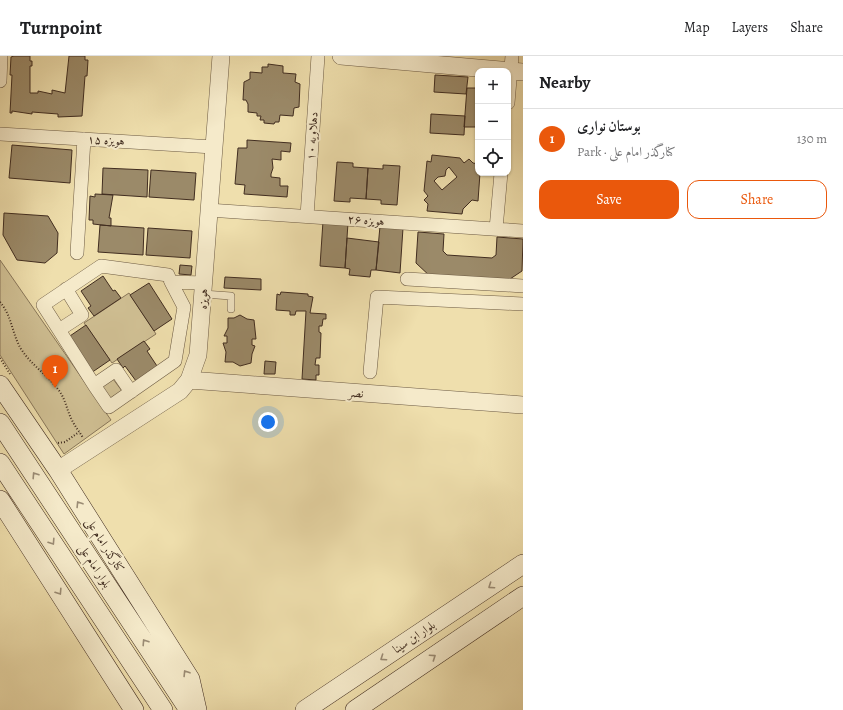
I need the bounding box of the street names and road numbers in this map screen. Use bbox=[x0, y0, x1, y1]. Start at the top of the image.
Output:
street label: دهلاویه ۱۰ bbox=[302, 111, 322, 161]
street label: هویزه ۱۵ bbox=[87, 131, 125, 149]
street label: هویزه ۲۶ bbox=[347, 211, 385, 229]
street label: هویزه bbox=[194, 288, 212, 310]
street label: نصر bbox=[346, 384, 364, 402]
street label: کنارگذر امام علی bbox=[79, 514, 129, 577]
street label: بلوار امام علی bbox=[72, 541, 115, 593]
street label: بلوار ابن سینا bbox=[390, 617, 438, 657]

